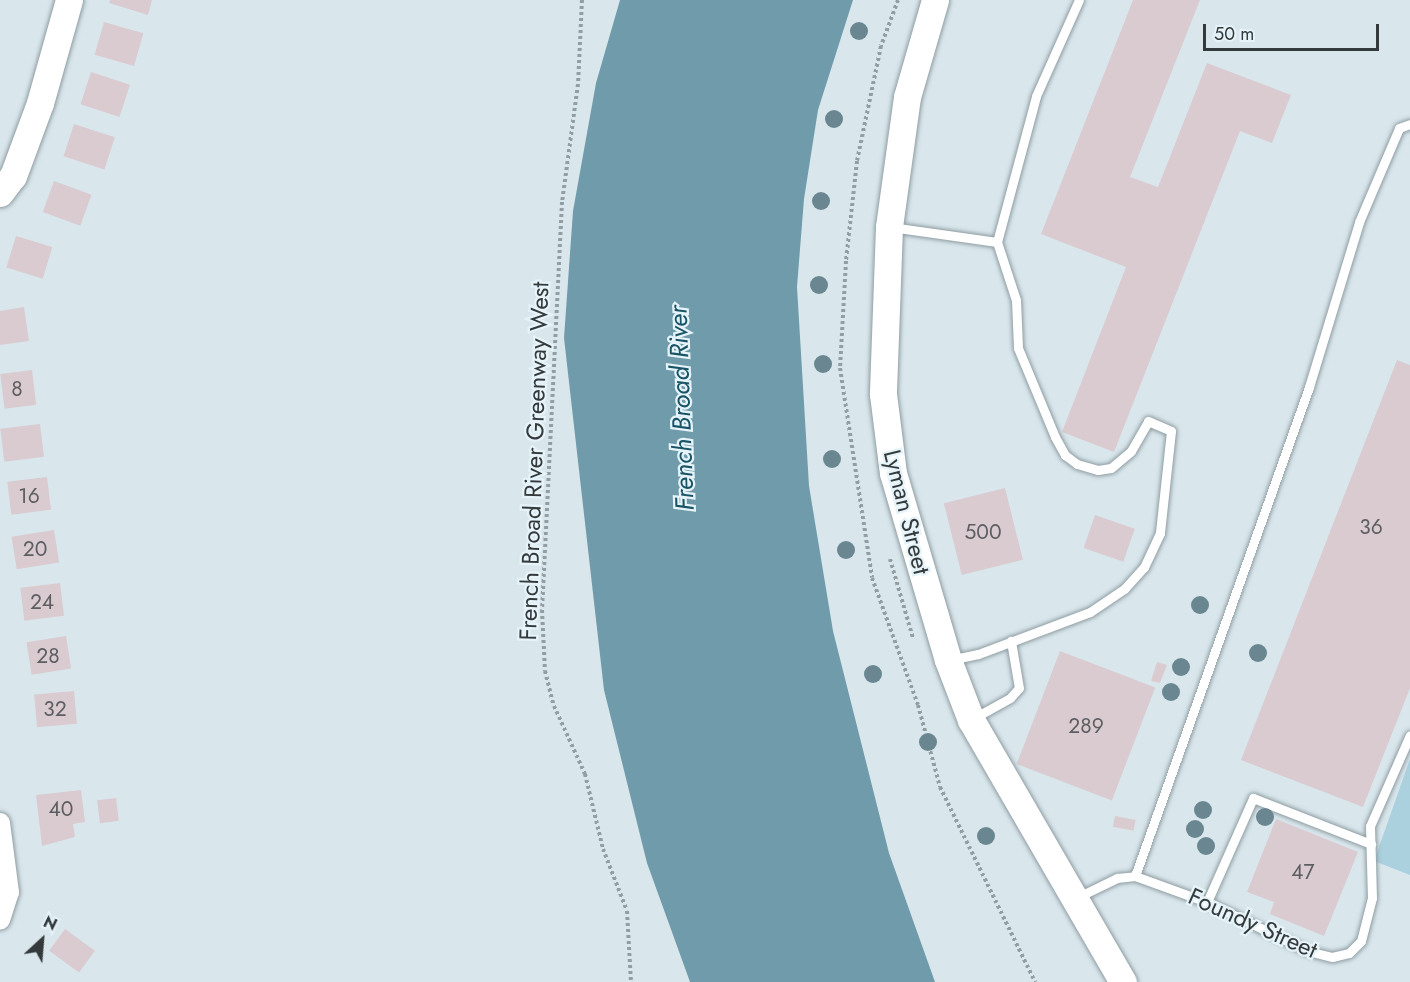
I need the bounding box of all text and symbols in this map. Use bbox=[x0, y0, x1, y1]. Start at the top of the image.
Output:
scale bar bbox=[1206, 12, 1382, 50]
text: 50 m bbox=[1214, 21, 1254, 47]
street label: French Broad River Greenway West bbox=[513, 281, 555, 641]
water label: French Broad River bbox=[663, 305, 701, 511]
house number: 8 bbox=[11, 376, 23, 402]
street label: Lyman Street bbox=[878, 447, 936, 577]
house number: 16 bbox=[18, 483, 40, 509]
house number: 36 bbox=[1359, 514, 1383, 540]
house number: 500 bbox=[964, 519, 1002, 545]
house number: 20 bbox=[23, 536, 47, 562]
house number: 24 bbox=[30, 589, 54, 615]
house number: 28 bbox=[36, 643, 60, 669]
house number: 32 bbox=[43, 696, 67, 722]
house number: 289 bbox=[1068, 713, 1104, 739]
house number: 40 bbox=[49, 796, 73, 822]
house number: 47 bbox=[1291, 859, 1315, 885]
street label: Foundy Street bbox=[1184, 882, 1322, 964]
north arrow bbox=[12, 910, 72, 970]
text: N bbox=[39, 910, 61, 936]

